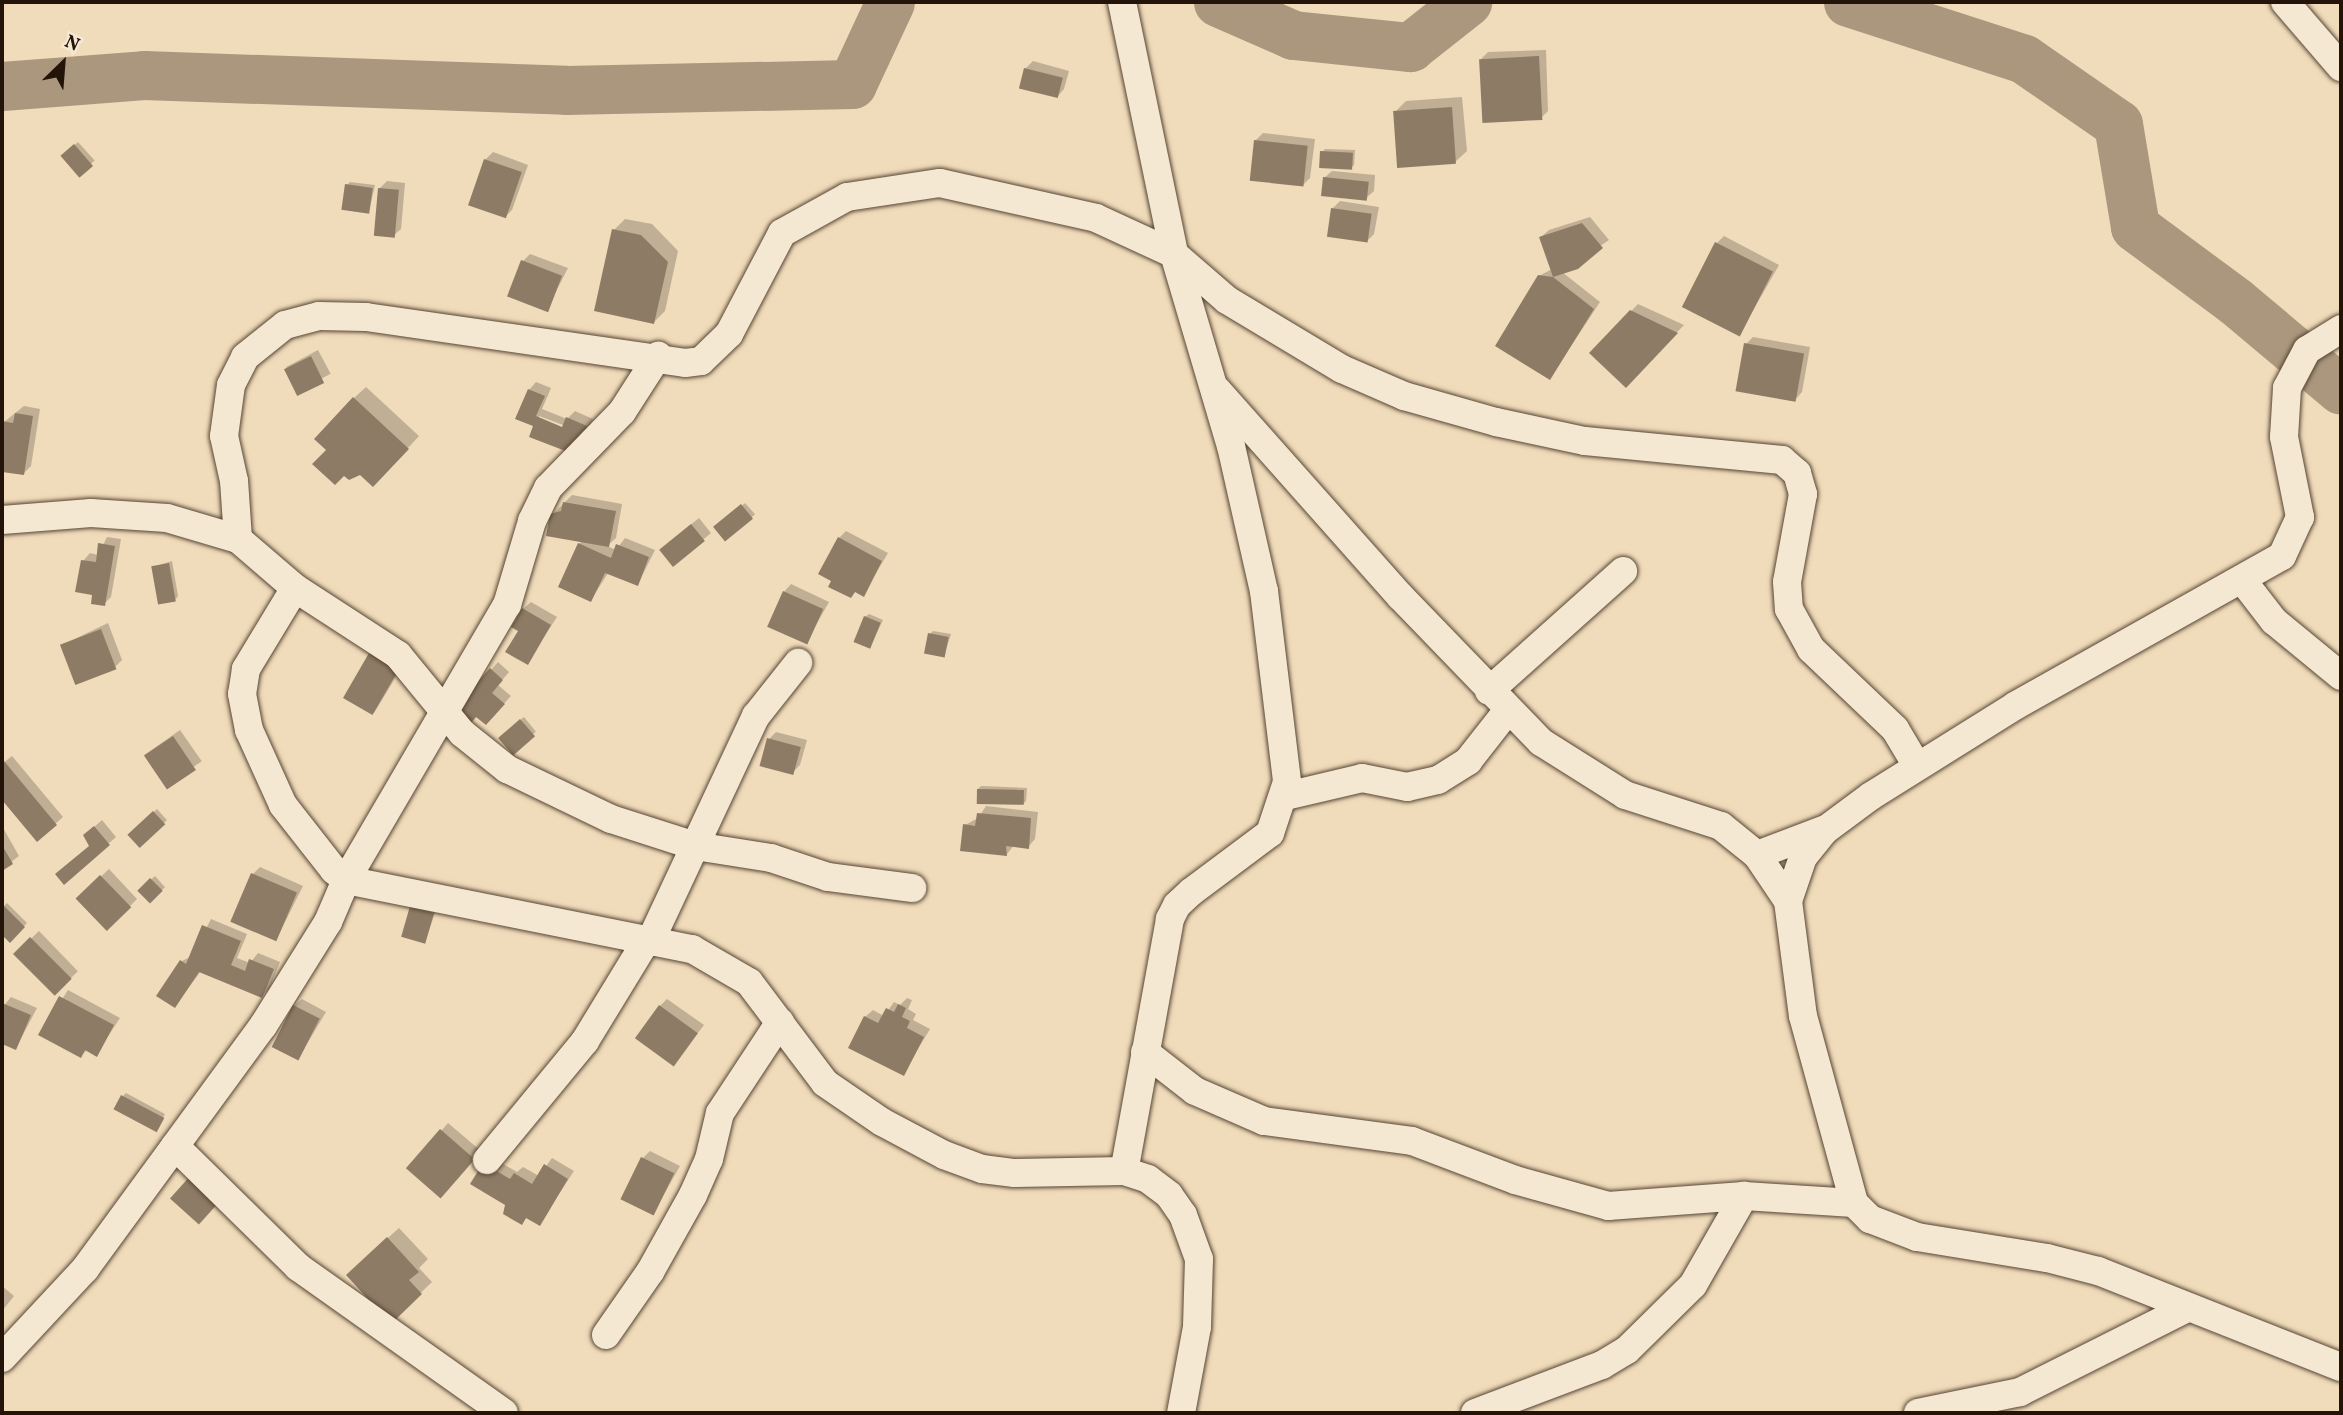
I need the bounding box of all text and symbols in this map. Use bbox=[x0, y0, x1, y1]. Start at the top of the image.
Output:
north arrow bbox=[28, 28, 98, 98]
text: N bbox=[60, 29, 84, 59]

